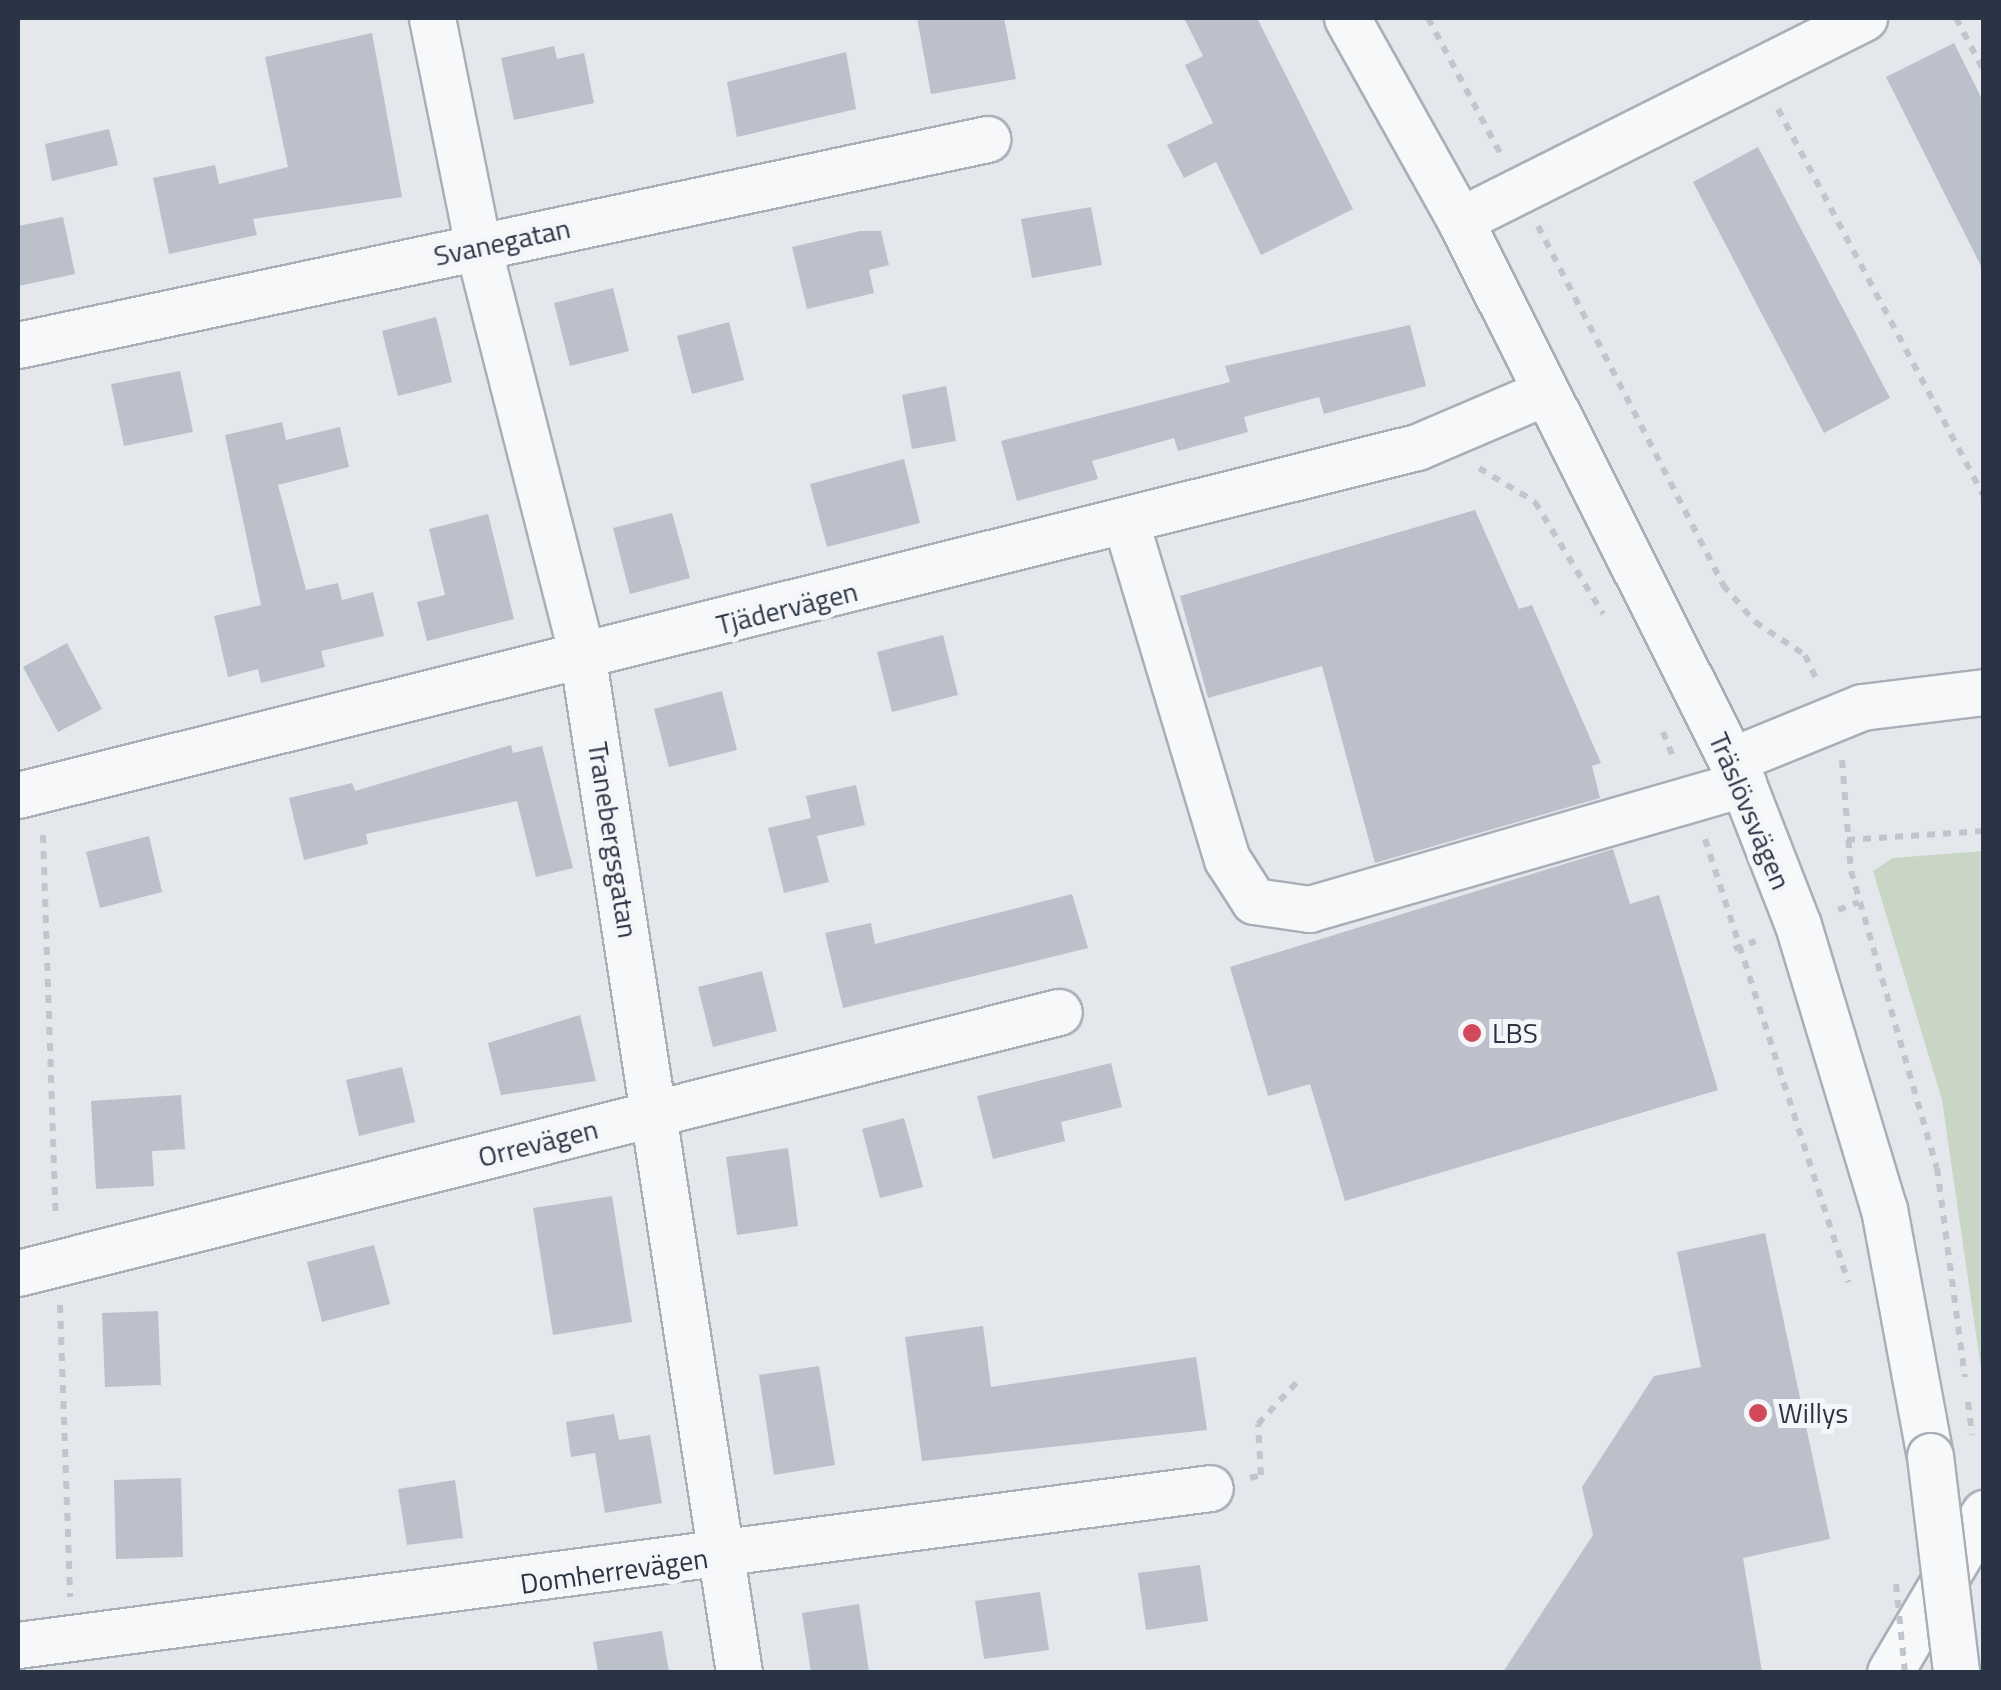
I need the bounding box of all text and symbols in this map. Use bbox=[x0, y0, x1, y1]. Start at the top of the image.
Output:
street label: Svanegatan bbox=[431, 211, 573, 273]
street label: Tjädervägen bbox=[713, 574, 861, 642]
street label: Träslövsvägen bbox=[1702, 728, 1798, 894]
street label: Tranebergsgatan bbox=[581, 740, 645, 940]
place label: LBS bbox=[1492, 1016, 1538, 1050]
marker: LBS bbox=[1461, 1022, 1483, 1044]
street label: Orrevägen bbox=[475, 1112, 601, 1174]
place label: Willys bbox=[1778, 1396, 1848, 1430]
marker: Willys bbox=[1747, 1402, 1769, 1424]
street label: Domherrevägen bbox=[518, 1541, 710, 1601]

